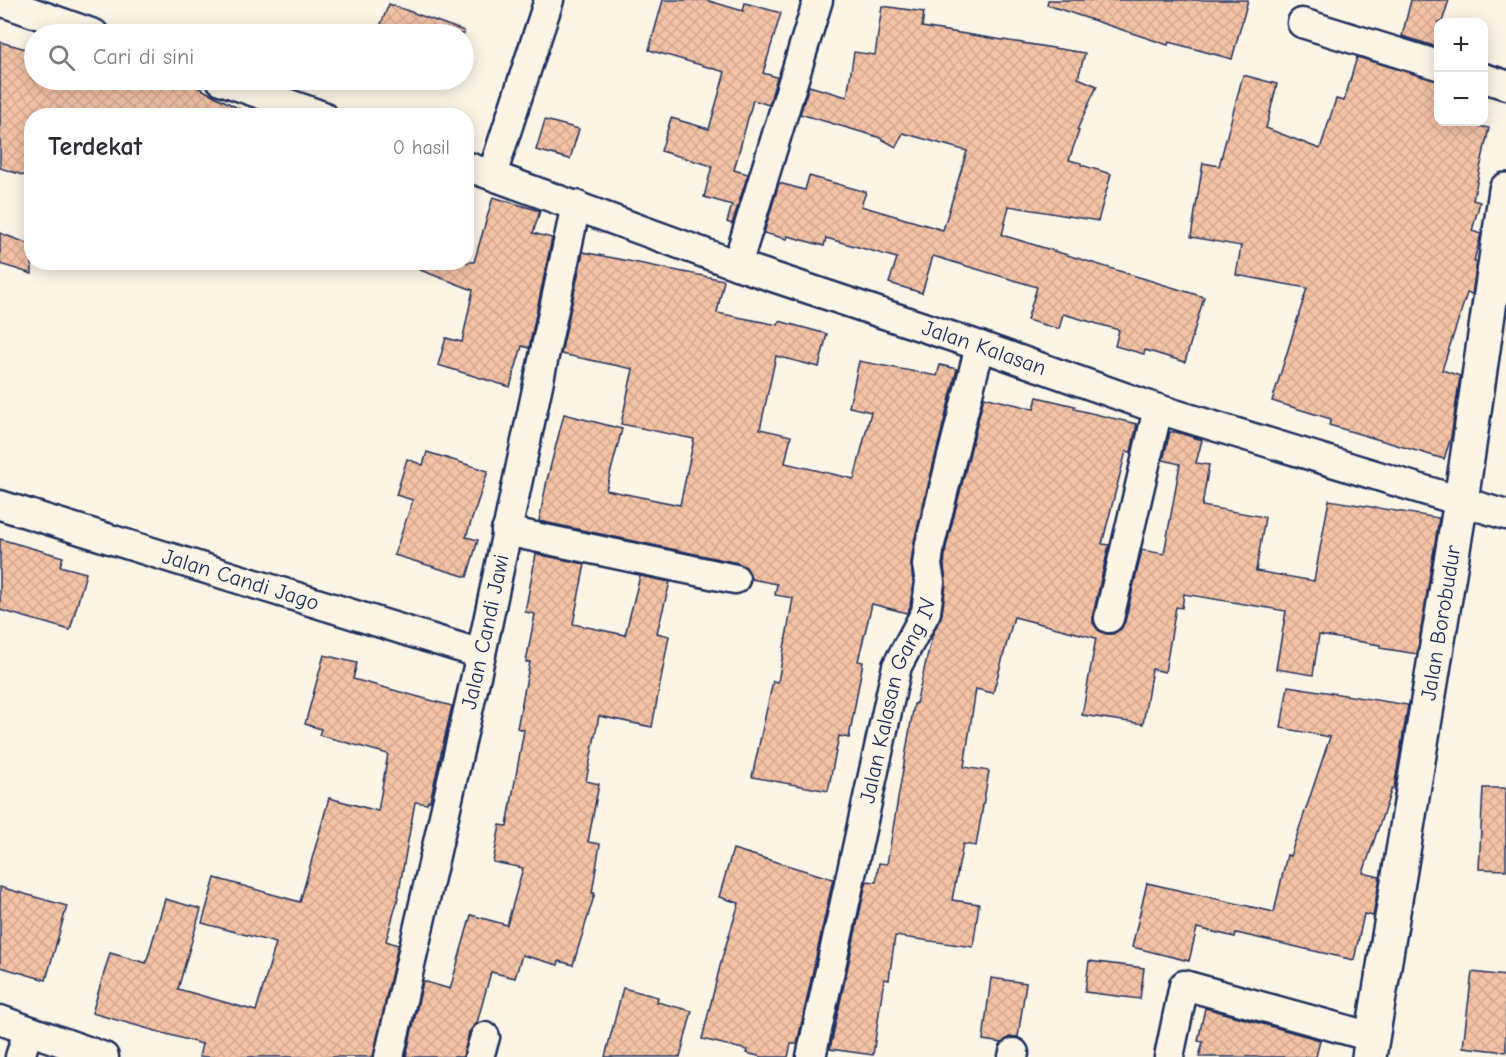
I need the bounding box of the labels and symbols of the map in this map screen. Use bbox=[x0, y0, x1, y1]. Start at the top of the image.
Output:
street label: Jalan Kalasan bbox=[919, 315, 1050, 381]
street label: Jalan Candi Jago bbox=[159, 543, 322, 616]
street label: Jalan Borobudur bbox=[1415, 543, 1467, 703]
street label: Jalan Candi Jawi bbox=[456, 552, 515, 712]
street label: Jalan Kalasan Gang IV bbox=[854, 596, 941, 806]

